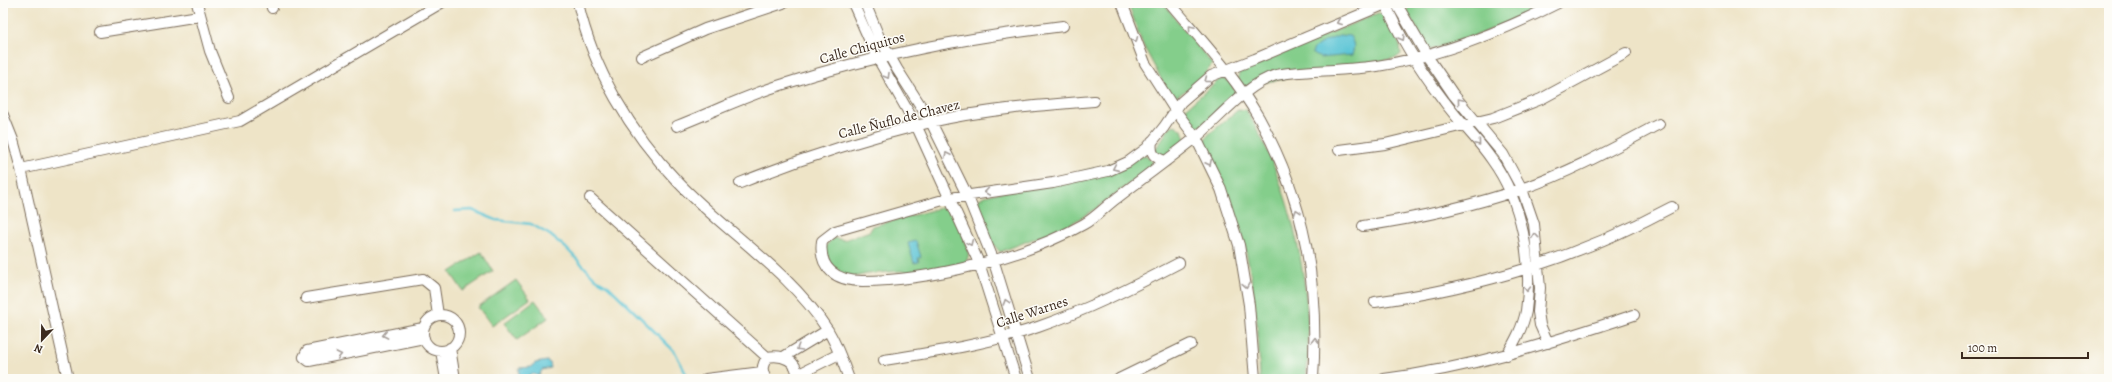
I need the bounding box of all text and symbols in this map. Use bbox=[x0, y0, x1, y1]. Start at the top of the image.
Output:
one-way arrow bbox=[1336, 18, 1343, 26]
one-way arrow bbox=[1189, 26, 1196, 33]
street label: Calle Chiquitos bbox=[817, 28, 907, 68]
one-way arrow bbox=[1397, 34, 1405, 41]
one-way arrow bbox=[1131, 36, 1139, 43]
one-way arrow bbox=[883, 72, 890, 79]
one-way arrow bbox=[1205, 75, 1212, 82]
street label: Calle Ñuflo de Chavez bbox=[836, 95, 962, 143]
one-way arrow bbox=[1457, 98, 1464, 106]
one-way arrow bbox=[1474, 138, 1481, 146]
one-way arrow bbox=[944, 152, 952, 160]
one-way arrow bbox=[1204, 159, 1212, 166]
one-way arrow bbox=[1111, 163, 1119, 171]
one-way arrow bbox=[984, 187, 990, 196]
one-way arrow bbox=[1294, 209, 1302, 216]
one-way arrow bbox=[1531, 233, 1540, 240]
one-way arrow bbox=[965, 238, 973, 246]
one-way arrow bbox=[1242, 283, 1250, 290]
one-way arrow bbox=[1523, 286, 1531, 292]
street label: Calle Warnes bbox=[994, 291, 1070, 333]
one-way arrow bbox=[1002, 298, 1011, 305]
north arrow bbox=[22, 320, 62, 360]
one-way arrow bbox=[382, 331, 388, 339]
scale bar bbox=[1962, 334, 2088, 360]
one-way arrow bbox=[1310, 337, 1319, 343]
text: N bbox=[32, 340, 45, 357]
text: 100 m bbox=[1968, 340, 1997, 356]
one-way arrow bbox=[796, 343, 803, 351]
one-way arrow bbox=[336, 351, 343, 359]

